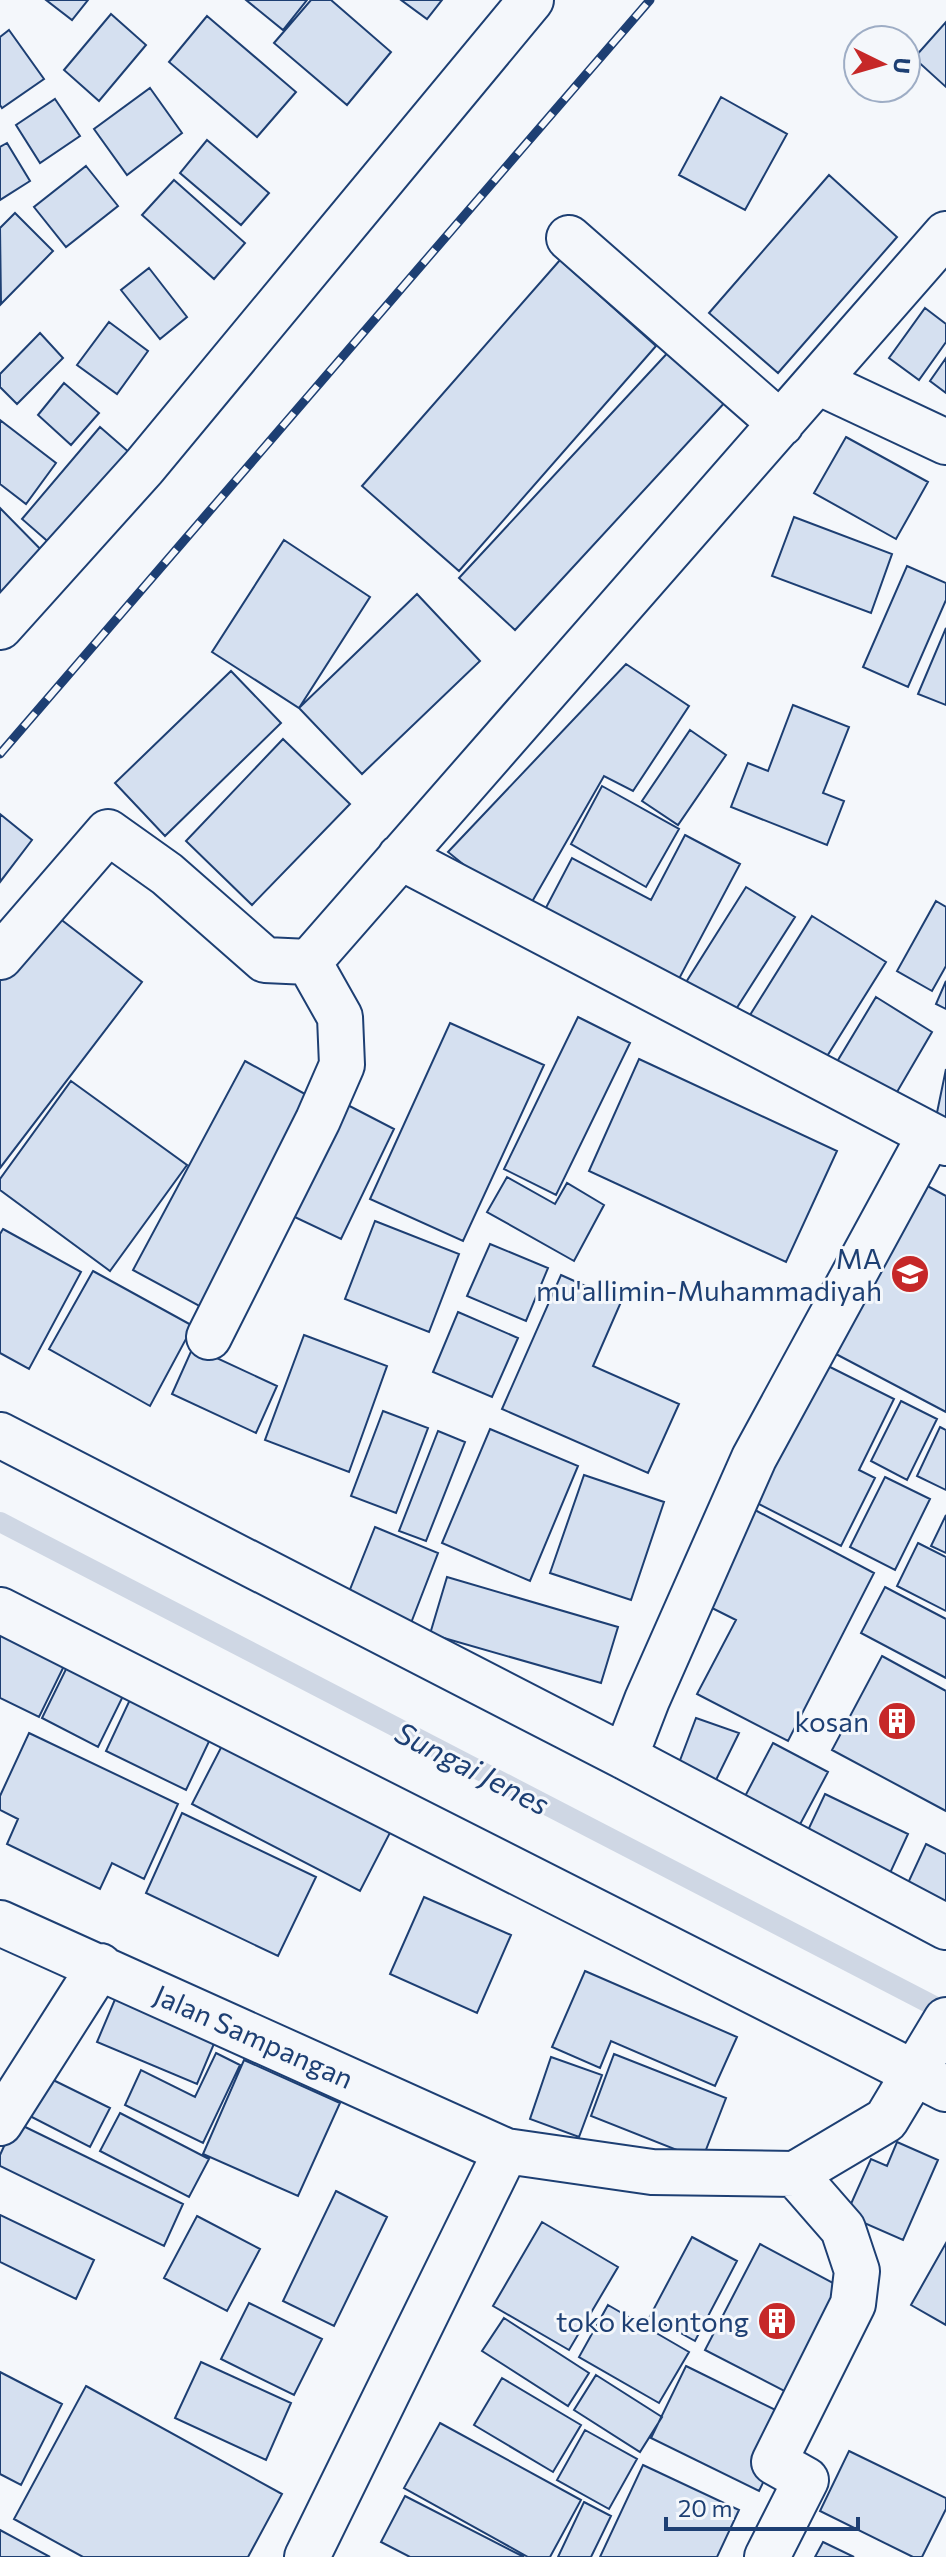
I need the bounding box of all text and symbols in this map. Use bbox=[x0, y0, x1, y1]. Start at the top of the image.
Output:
north arrow bbox=[842, 24, 922, 104]
text: U bbox=[888, 57, 917, 75]
place label: MA mu'allimin-Muhammadiyah bbox=[536, 1241, 882, 1307]
school or university icon: MA mu'allimin-Muhammadiyah bbox=[889, 1253, 931, 1295]
building icon: kosan bbox=[876, 1700, 918, 1742]
place label: kosan bbox=[795, 1704, 869, 1738]
water label: Sungai Jenes bbox=[390, 1712, 556, 1822]
street label: Jalan Sampangan bbox=[149, 1977, 359, 2095]
building icon: toko kelontong bbox=[756, 2300, 798, 2342]
place label: toko kelontong bbox=[556, 2304, 749, 2338]
scale bar bbox=[666, 2481, 858, 2531]
text: 20 m bbox=[678, 2493, 732, 2522]

